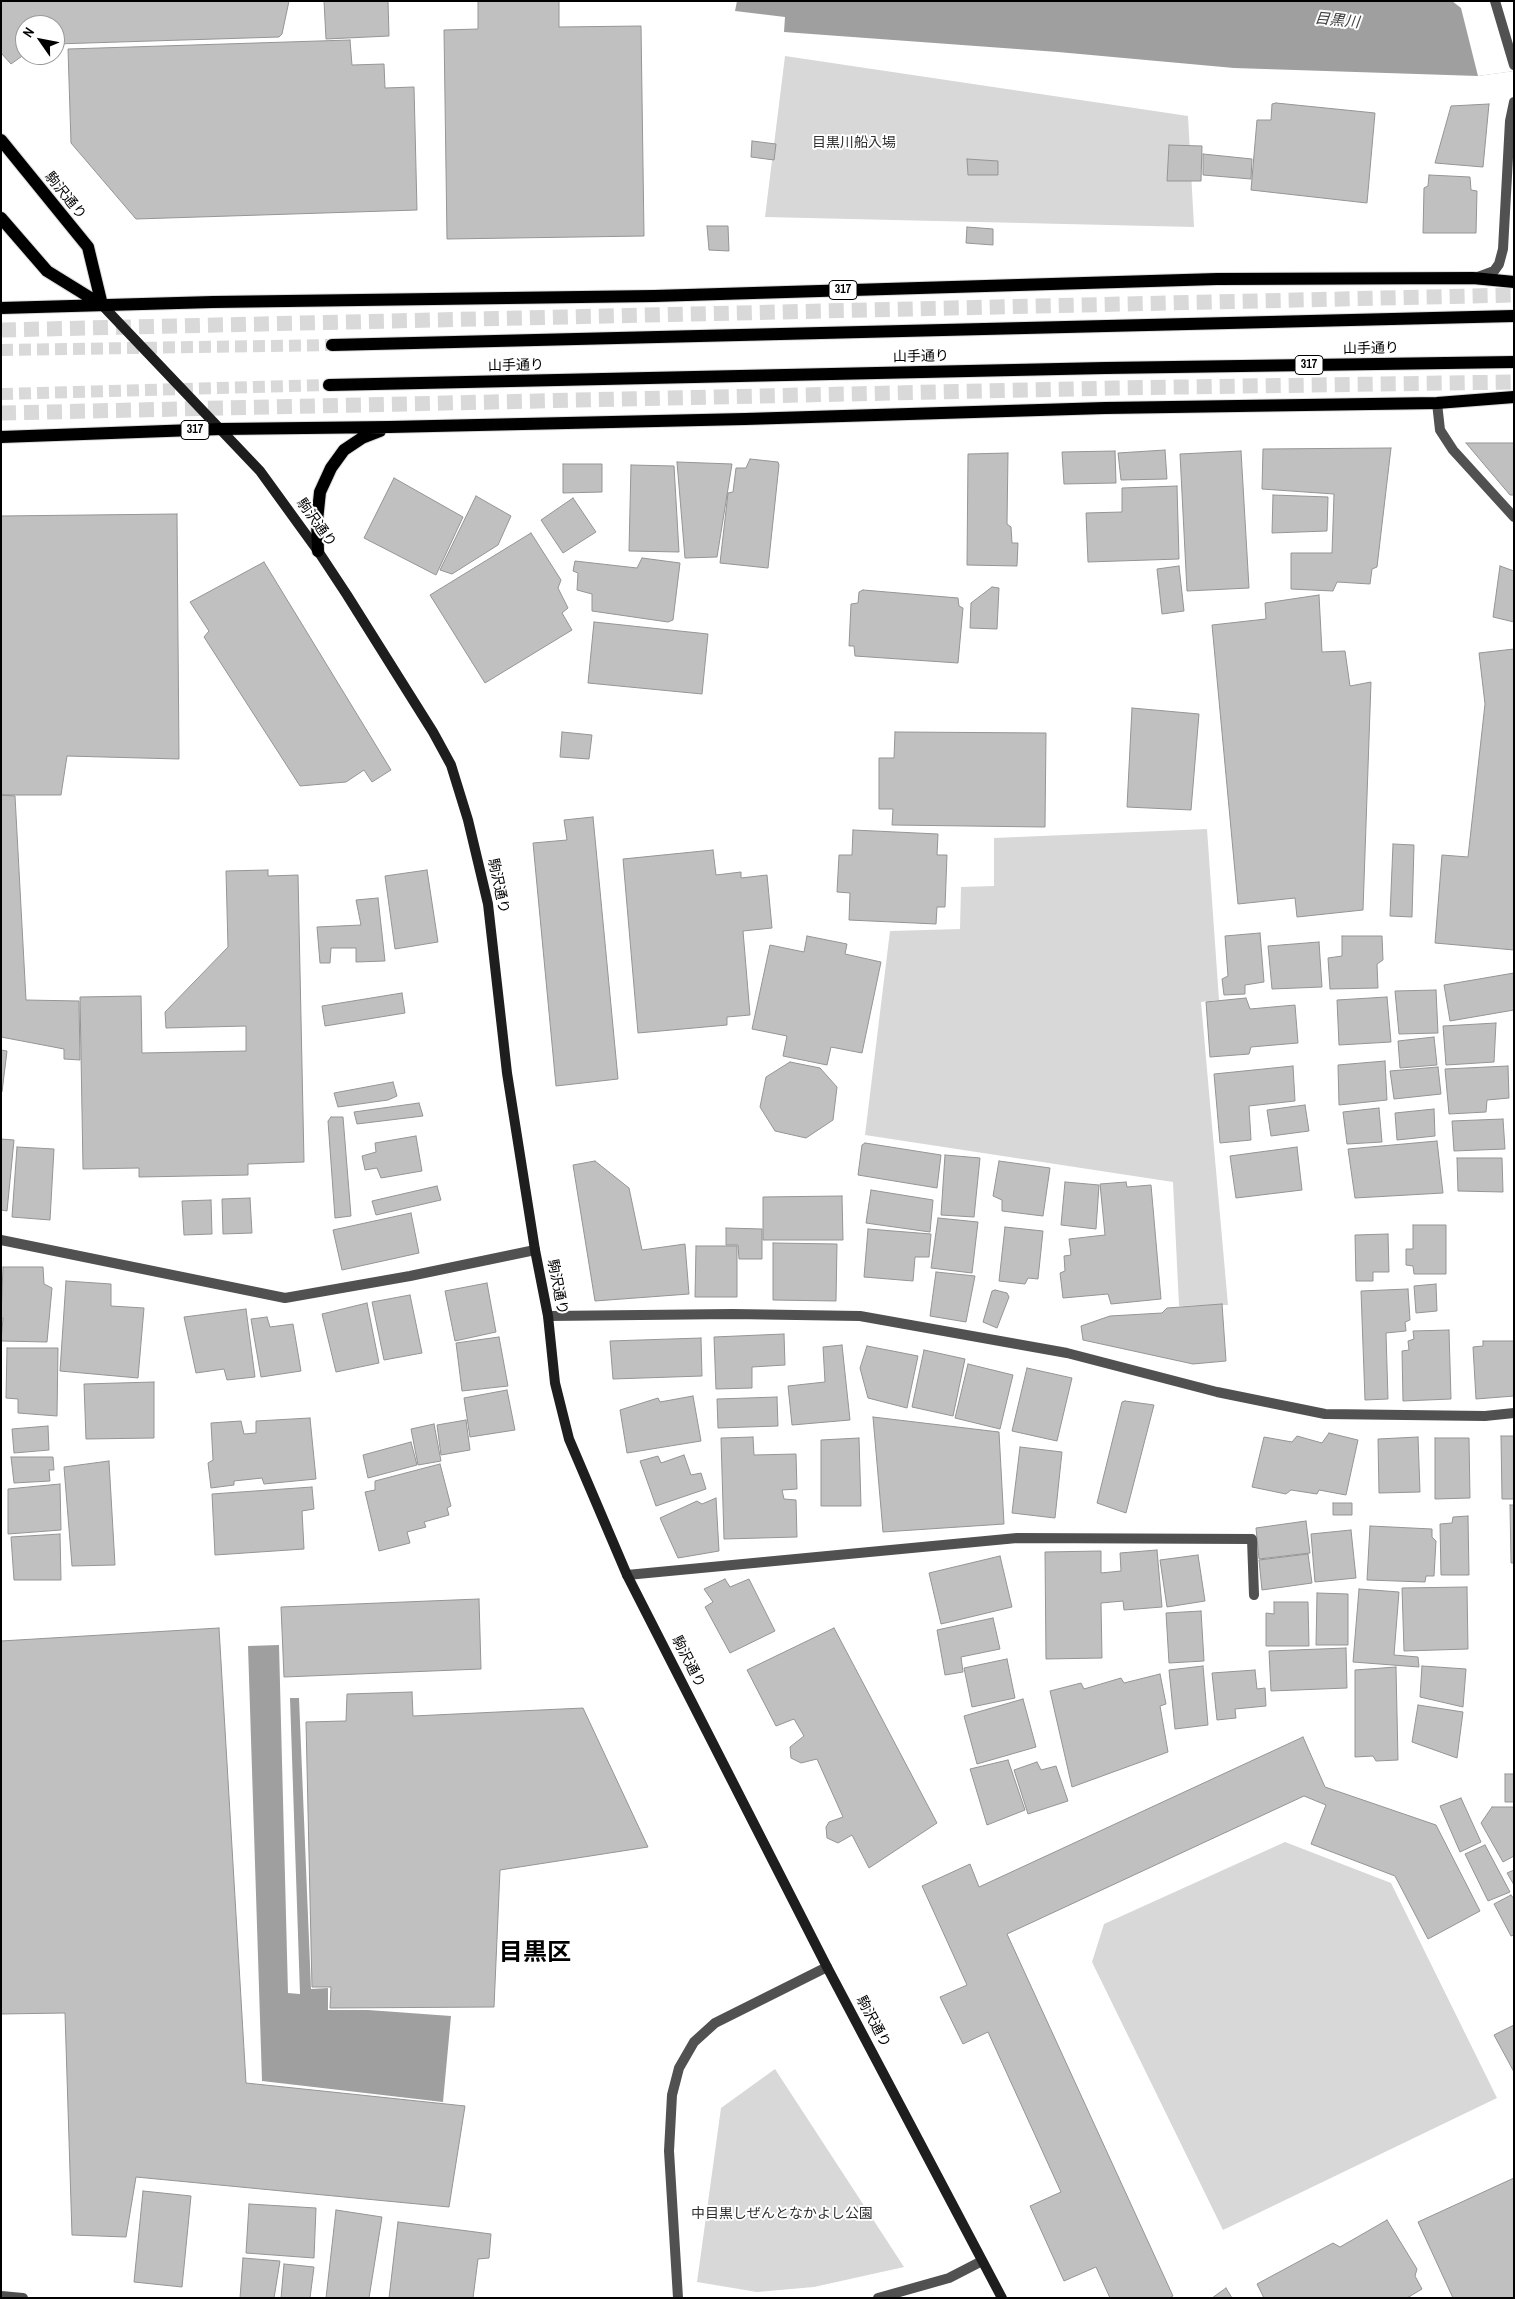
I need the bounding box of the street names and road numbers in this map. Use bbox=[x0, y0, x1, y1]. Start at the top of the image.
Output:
street label: 駒沢通り bbox=[41, 169, 89, 223]
road number: 317 bbox=[829, 280, 857, 300]
street label: 山手通り bbox=[1343, 340, 1399, 358]
street label: 山手通り bbox=[893, 348, 949, 366]
road number: 317 bbox=[1295, 356, 1323, 374]
street label: 山手通り bbox=[488, 357, 544, 375]
road number: 317 bbox=[181, 420, 209, 440]
street label: 駒沢通り bbox=[293, 495, 339, 551]
street label: 駒沢通り bbox=[484, 857, 512, 915]
street label: 駒沢通り bbox=[543, 1258, 571, 1316]
street label: 駒沢通り bbox=[668, 1633, 708, 1691]
street label: 駒沢通り bbox=[852, 1993, 894, 2051]

